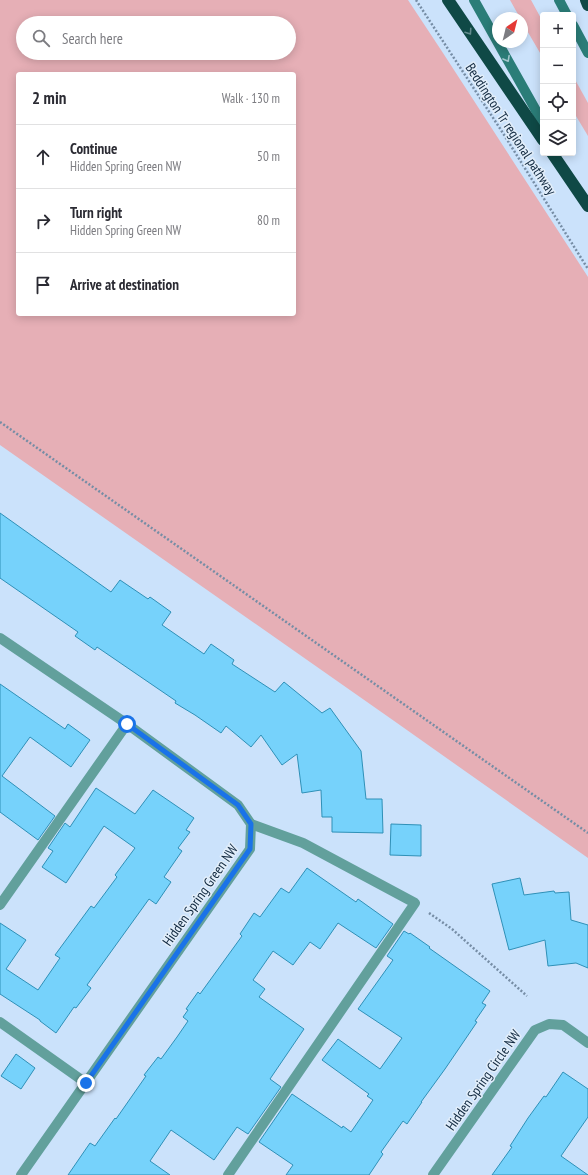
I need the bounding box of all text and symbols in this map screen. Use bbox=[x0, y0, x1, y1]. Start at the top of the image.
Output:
north arrow bbox=[492, 12, 528, 48]
map controls bbox=[540, 12, 576, 156]
button: + bbox=[540, 12, 576, 48]
search box bbox=[16, 16, 296, 60]
icon: search bbox=[30, 27, 52, 49]
one-way arrow bbox=[465, 28, 472, 35]
text: Search here bbox=[62, 29, 123, 48]
button: − bbox=[540, 48, 576, 84]
one-way arrow bbox=[502, 54, 510, 62]
street label: Beddington Tr regional pathway bbox=[462, 60, 561, 199]
button: locate bbox=[540, 84, 576, 120]
text: 2 min bbox=[32, 87, 66, 109]
text: Walk · 130 m bbox=[222, 90, 280, 107]
button: layers bbox=[540, 120, 576, 156]
text: Continue bbox=[70, 139, 117, 158]
icon: ahead bbox=[32, 146, 54, 168]
text: 50 m bbox=[257, 148, 280, 165]
text: Hidden Spring Green NW bbox=[70, 158, 181, 175]
text: Turn right bbox=[70, 203, 122, 222]
icon: right bbox=[32, 210, 54, 232]
text: 80 m bbox=[257, 212, 280, 229]
text: Hidden Spring Green NW bbox=[70, 222, 181, 239]
icon: arrive bbox=[32, 274, 54, 296]
text: Arrive at destination bbox=[70, 275, 179, 294]
route start bbox=[118, 715, 136, 733]
street label: Hidden Spring Green NW bbox=[158, 840, 242, 949]
street label: Hidden Spring Circle NW bbox=[442, 1026, 525, 1134]
route end bbox=[77, 1074, 95, 1092]

